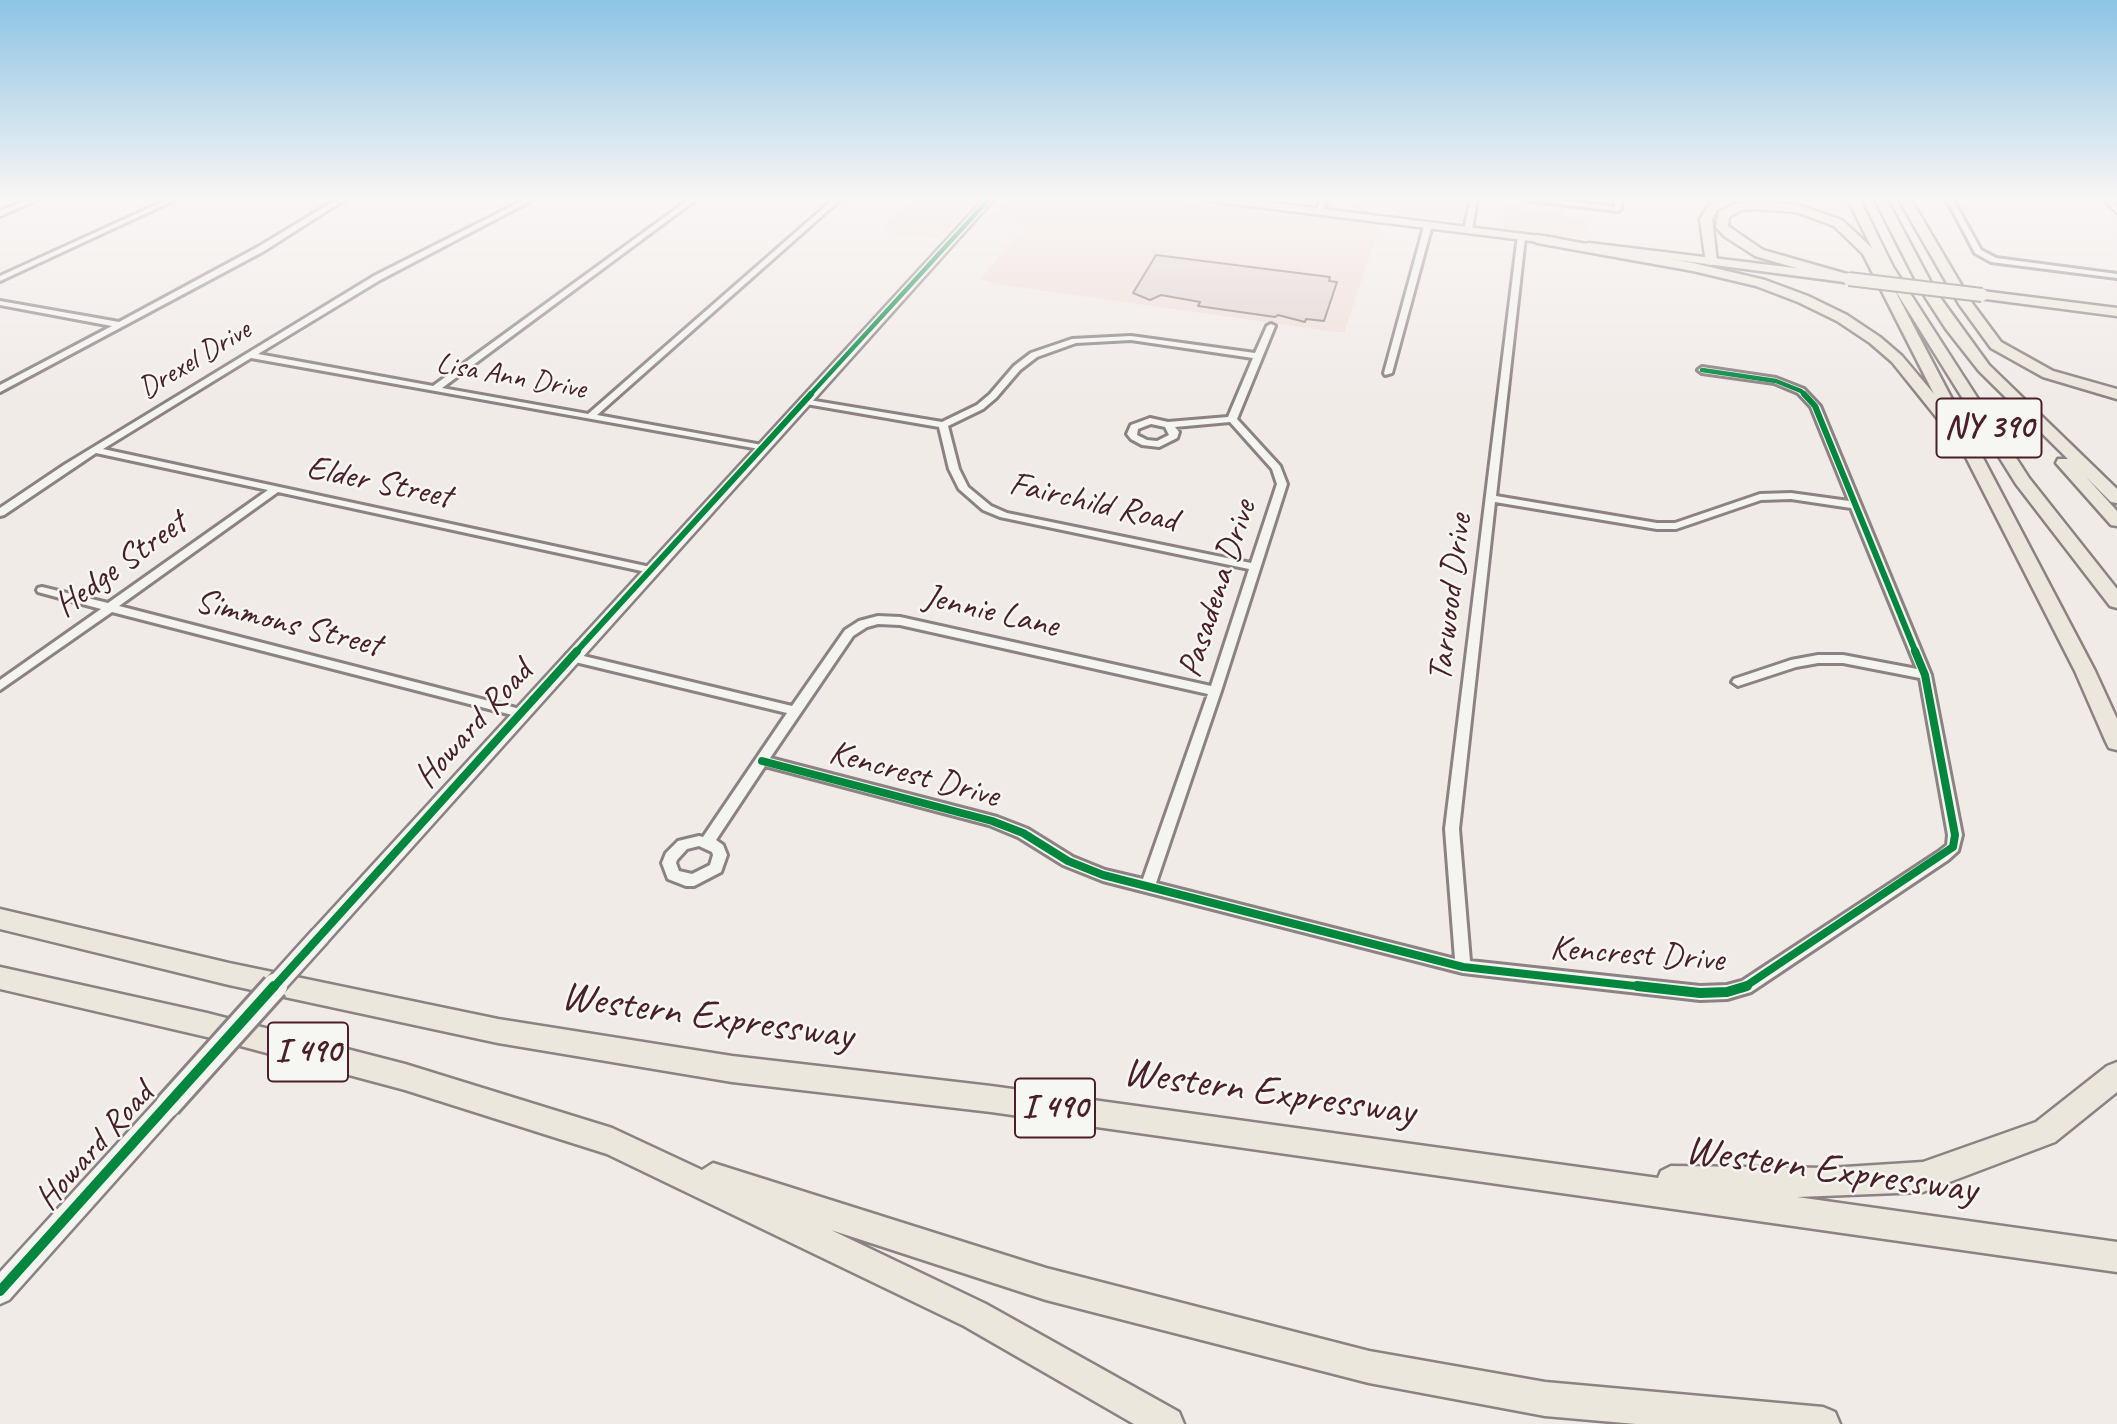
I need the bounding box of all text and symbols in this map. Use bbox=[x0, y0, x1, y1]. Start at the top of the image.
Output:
street label: Drexel Drive bbox=[132, 313, 258, 407]
street label: Lisa Ann Drive bbox=[433, 346, 589, 408]
road number: NY 390 bbox=[1937, 398, 2042, 458]
street label: Elder Street bbox=[303, 447, 455, 519]
street label: Fairchild Road bbox=[1005, 463, 1181, 543]
street label: Pasadena Drive bbox=[1170, 495, 1266, 683]
street label: Hedge Street bbox=[47, 503, 195, 627]
street label: Tarwood Drive bbox=[1420, 512, 1482, 684]
street label: Jennie Lane bbox=[920, 576, 1062, 648]
street label: Simmons Street bbox=[191, 581, 385, 667]
street label: Howard Road bbox=[406, 653, 542, 797]
street label: Kencrest Drive bbox=[824, 732, 1004, 818]
street label: Kencrest Drive bbox=[1549, 928, 1725, 982]
street label: Western Expressway bbox=[558, 972, 856, 1062]
road number: I 490 bbox=[268, 1022, 348, 1082]
street label: Western Expressway bbox=[1120, 1048, 1418, 1138]
street label: Howard Road bbox=[27, 1075, 163, 1219]
road number: I 490 bbox=[1015, 1078, 1095, 1138]
street label: Western Expressway bbox=[1682, 1126, 1980, 1216]

